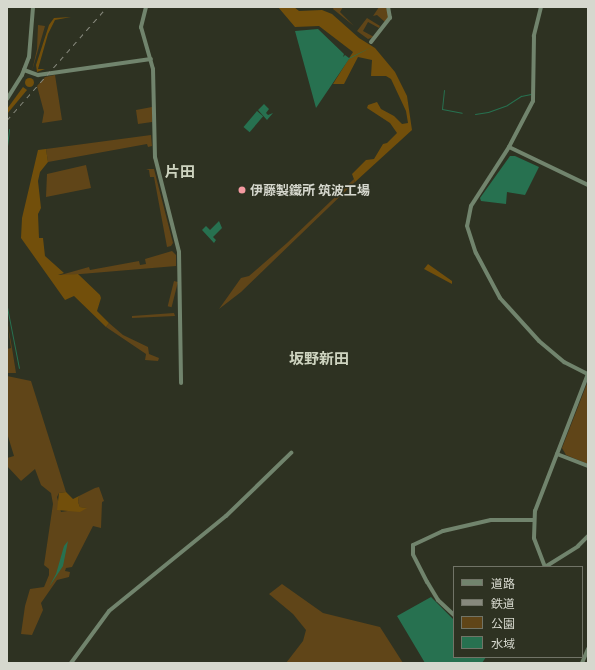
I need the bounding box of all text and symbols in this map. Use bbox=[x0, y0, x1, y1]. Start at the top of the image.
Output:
district label: 片田 bbox=[165, 163, 195, 181]
place label: 伊藤製鐵所 筑波工場 bbox=[250, 182, 370, 198]
marker: 伊藤製鐵所 筑波工場 bbox=[237, 185, 247, 195]
district label: 坂野新田 bbox=[289, 350, 349, 368]
legend bbox=[453, 566, 583, 658]
text: 道路 bbox=[491, 575, 515, 591]
text: 鉄道 bbox=[491, 595, 515, 611]
text: 公園 bbox=[491, 615, 515, 631]
text: 水域 bbox=[491, 635, 515, 651]

